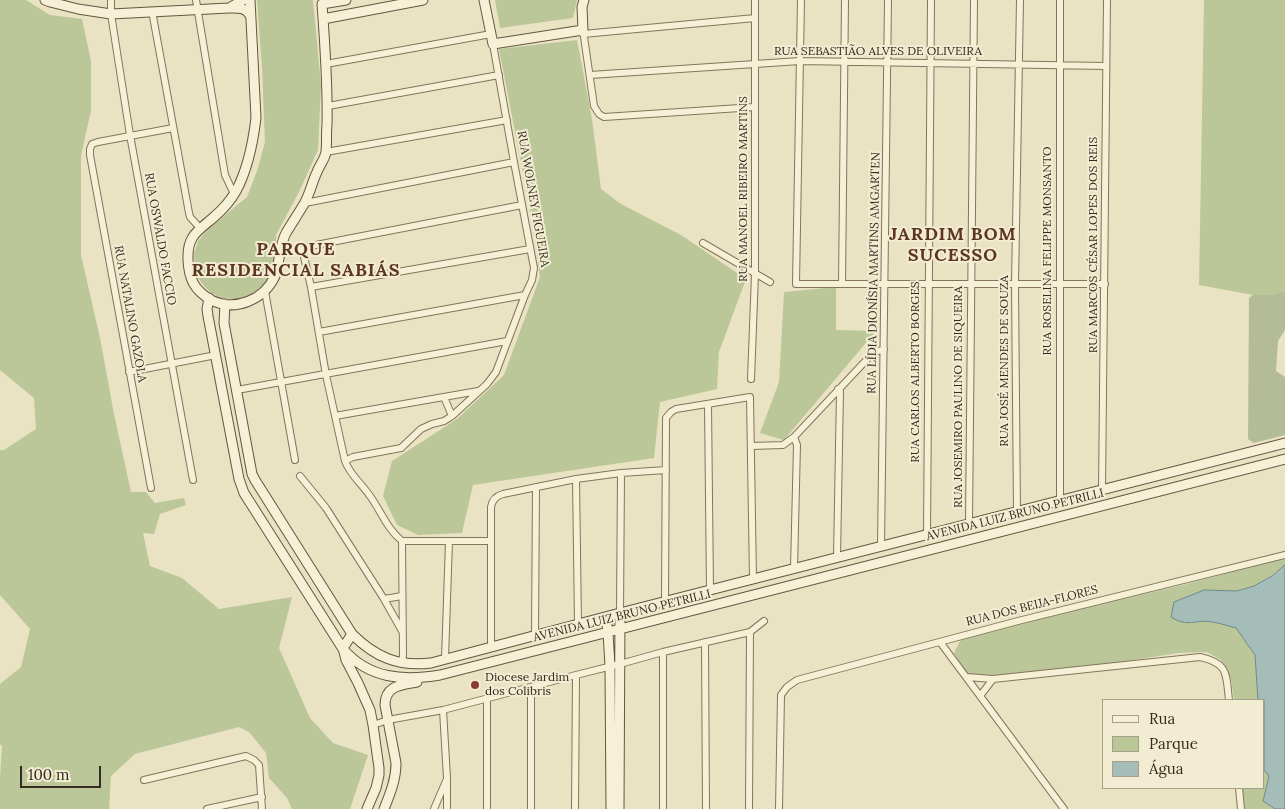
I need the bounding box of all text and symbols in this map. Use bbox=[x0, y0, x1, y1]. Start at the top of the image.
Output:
street label: RUA SEBASTIÃO ALVES DE OLIVEIRA bbox=[774, 45, 982, 59]
street label: RUA MANOEL RIBEIRO MARTINS bbox=[737, 96, 751, 282]
street label: RUA WOLNEY FIGUEIRA bbox=[514, 130, 552, 268]
street label: RUA MARCOS CÉSAR LOPES DOS REIS bbox=[1087, 137, 1101, 353]
street label: RUA ROSELINA FELIPPE MONSANTO bbox=[1041, 146, 1055, 356]
street label: RUA LÍDIA DIONÍSIA MARTINS AMGARTEN bbox=[865, 152, 883, 394]
street label: RUA OSWALDO FACCIO bbox=[141, 172, 179, 306]
district label: JARDIM BOM SUCESSO bbox=[888, 224, 1018, 266]
district label: PARQUE RESIDENCIAL SABIÁS bbox=[189, 239, 403, 282]
street label: RUA NATALINO GAZOLA bbox=[111, 244, 149, 384]
street label: RUA JOSÉ MENDES DE SOUZA bbox=[998, 275, 1012, 447]
street label: RUA CARLOS ALBERTO BORGES bbox=[909, 281, 923, 463]
street label: RUA JOSEMIRO PAULINO DE SIQUEIRA bbox=[952, 286, 966, 508]
street label: AVENIDA LUIZ BRUNO PETRILLI bbox=[925, 486, 1105, 544]
street label: RUA DOS BEIJA-FLORES bbox=[964, 583, 1100, 629]
street label: AVENIDA LUIZ BRUNO PETRILLI bbox=[532, 587, 712, 645]
place label: Diocese Jardim dos Colibris bbox=[485, 671, 569, 699]
marker: Diocese Jardim dos Colibris bbox=[469, 679, 481, 691]
legend bbox=[1102, 699, 1265, 789]
text: Rua bbox=[1149, 709, 1175, 728]
text: Parque bbox=[1149, 734, 1198, 753]
scale bar bbox=[22, 756, 104, 788]
text: Água bbox=[1149, 759, 1183, 778]
text: 100 m bbox=[28, 765, 69, 784]

